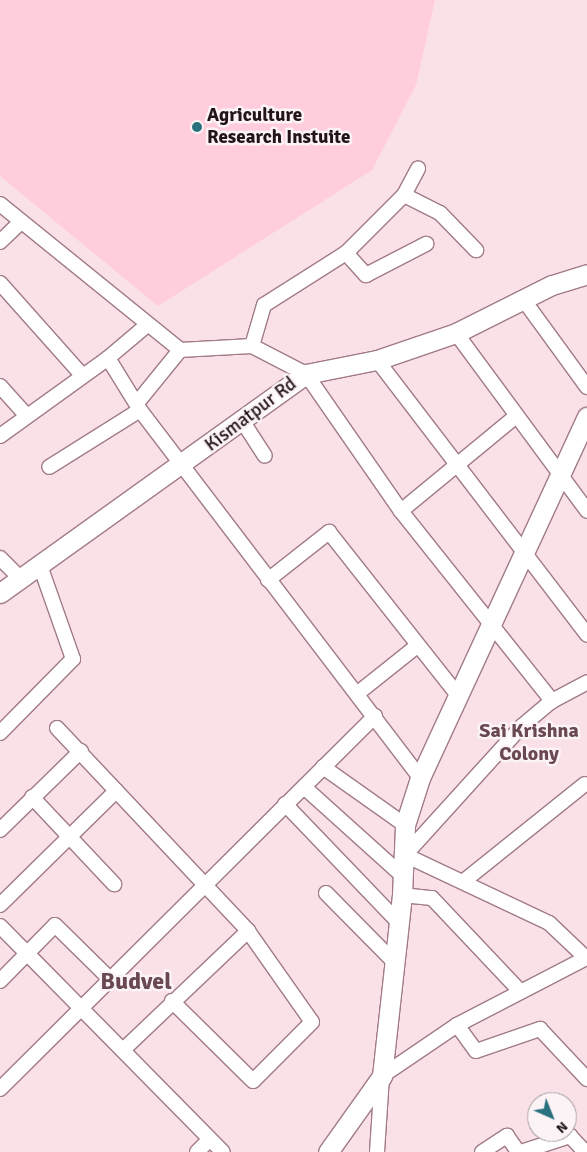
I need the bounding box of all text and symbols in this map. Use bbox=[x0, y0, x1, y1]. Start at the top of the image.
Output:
place label: Agriculture Research Instuite bbox=[207, 105, 351, 149]
marker: Agriculture Research Instuite bbox=[191, 121, 203, 133]
street label: Kismatpur Rd bbox=[201, 373, 301, 457]
district label: Sai Krishna Colony bbox=[479, 718, 579, 765]
district label: Budvel bbox=[100, 968, 172, 996]
north arrow bbox=[527, 1092, 577, 1142]
text: N bbox=[553, 1118, 571, 1137]

